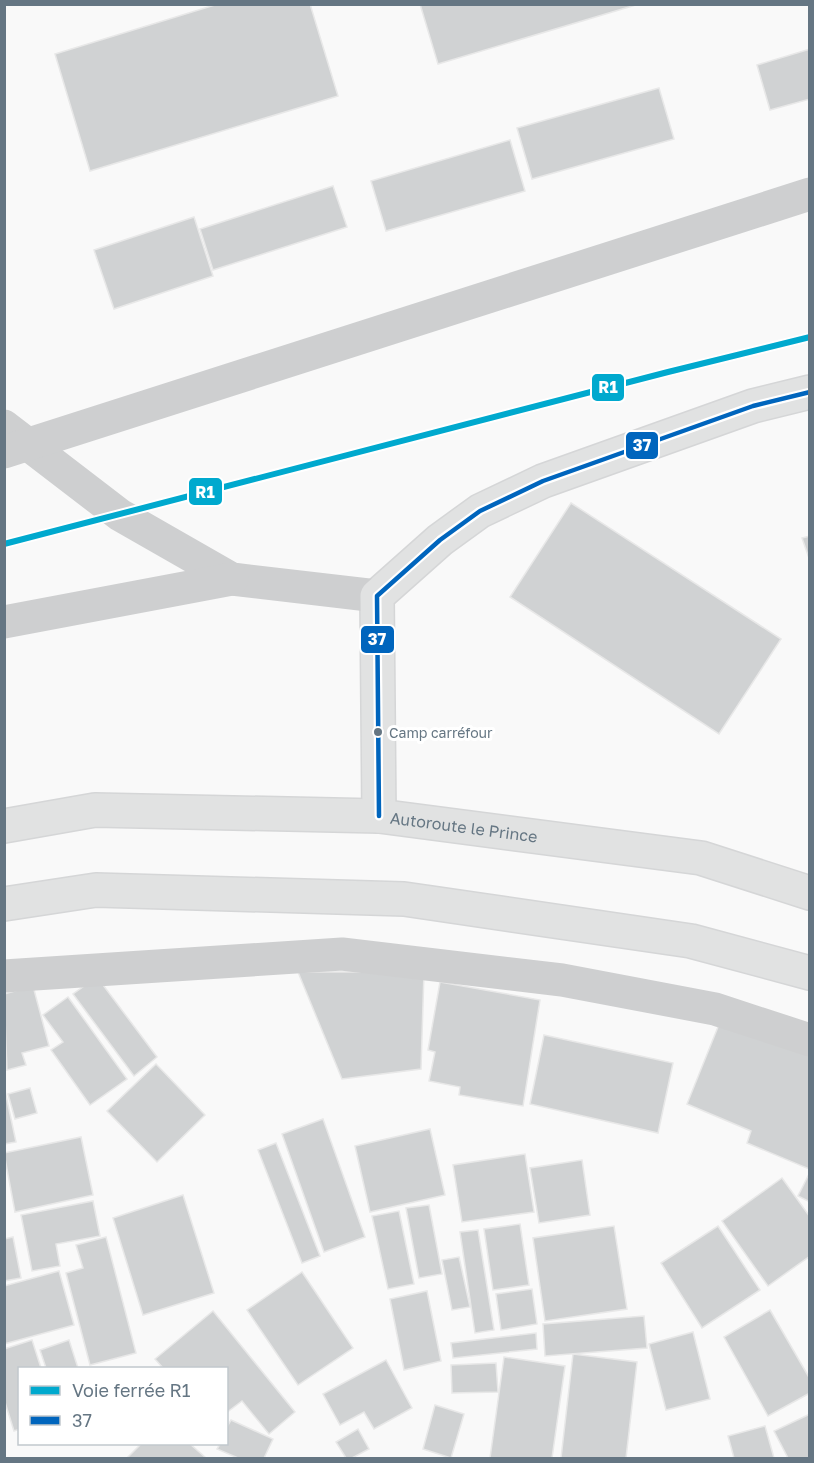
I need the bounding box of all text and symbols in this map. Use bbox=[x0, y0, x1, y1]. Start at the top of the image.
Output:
line badge: R1 bbox=[591, 373, 625, 402]
text: R1 bbox=[598, 377, 618, 397]
line badge: 37 bbox=[625, 431, 659, 460]
text: 37 bbox=[633, 435, 652, 455]
line badge: R1 bbox=[188, 477, 223, 506]
text: R1 bbox=[195, 482, 215, 502]
line badge: 37 bbox=[360, 625, 395, 654]
text: 37 bbox=[368, 629, 387, 649]
place label: Camp carréfour bbox=[389, 724, 493, 741]
marker: Camp carréfour bbox=[372, 726, 384, 738]
street label: Autoroute le Prince bbox=[389, 808, 539, 847]
legend bbox=[18, 1367, 228, 1445]
text: Voie ferrée R1 bbox=[72, 1379, 191, 1401]
text: 37 bbox=[72, 1409, 92, 1431]

